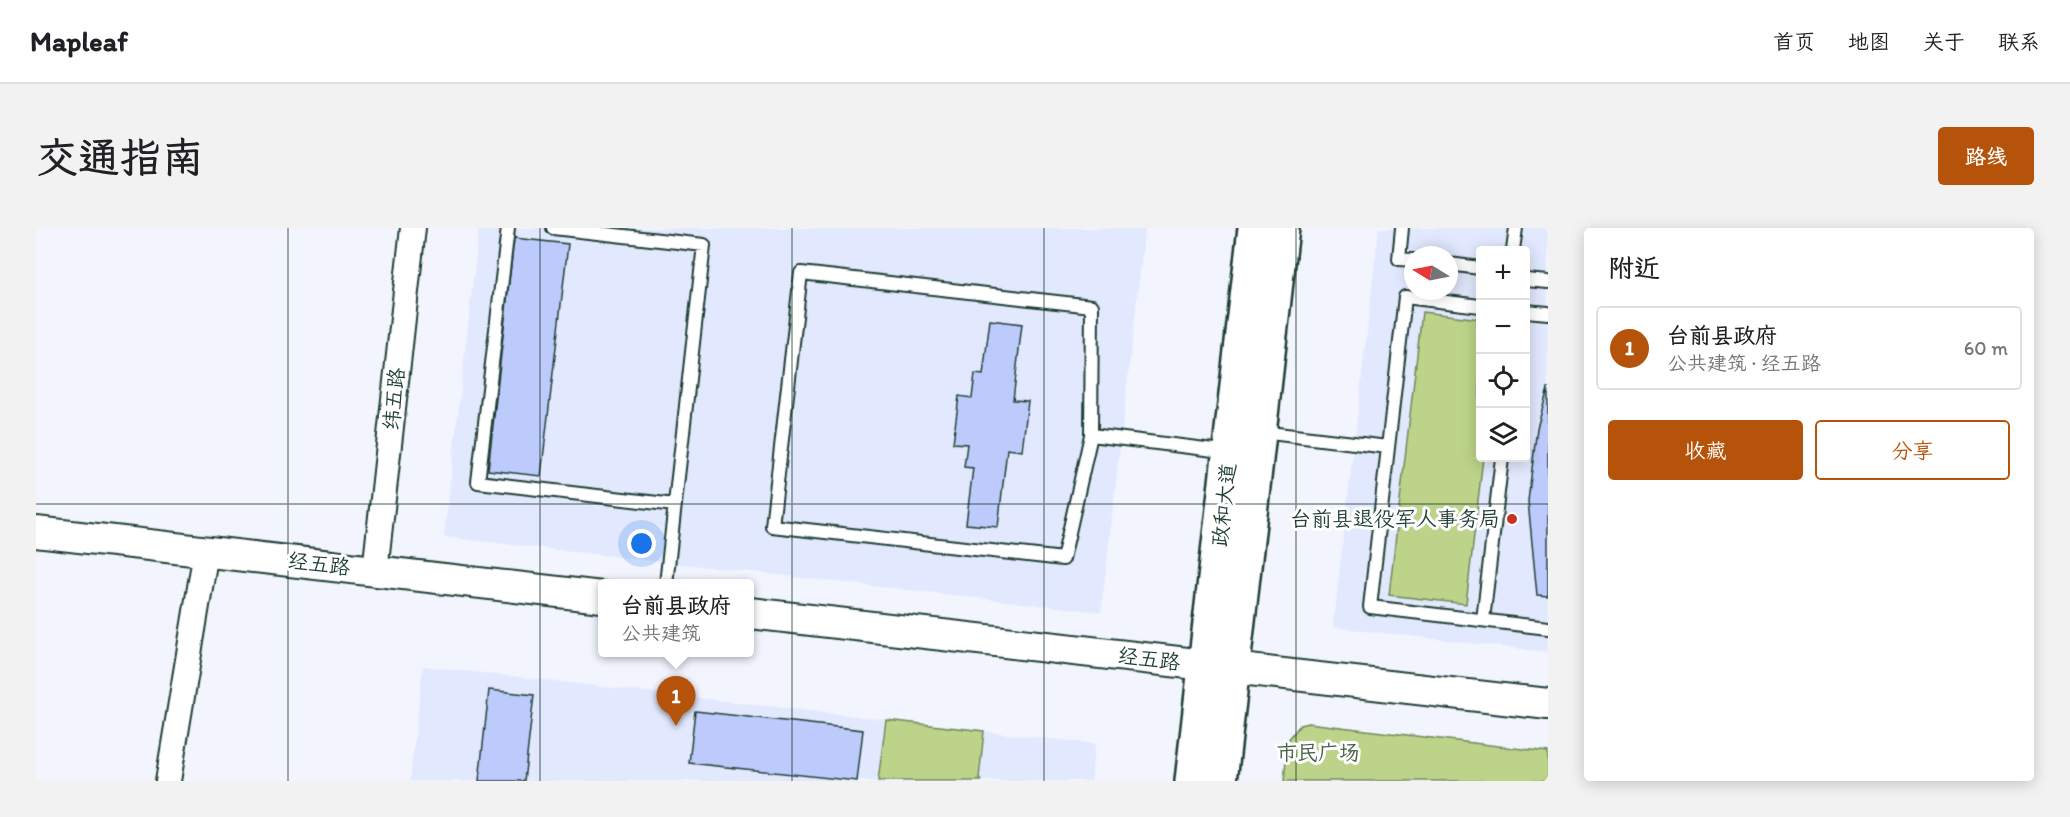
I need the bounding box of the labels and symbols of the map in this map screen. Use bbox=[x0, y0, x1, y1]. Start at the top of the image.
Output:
north arrow bbox=[1404, 246, 1458, 300]
street label: 纬五路 bbox=[378, 366, 409, 432]
street label: 政和大道 bbox=[1207, 462, 1240, 548]
place label: 台前县退役军人事务局 bbox=[1290, 506, 1500, 531]
marker: 台前县退役军人事务局 bbox=[1505, 512, 1519, 526]
your location bbox=[627, 529, 656, 558]
street label: 经五路 bbox=[286, 547, 352, 580]
street label: 经五路 bbox=[1116, 642, 1182, 675]
pin: 1 bbox=[656, 676, 696, 726]
park label: 市民广场 bbox=[1276, 740, 1360, 765]

